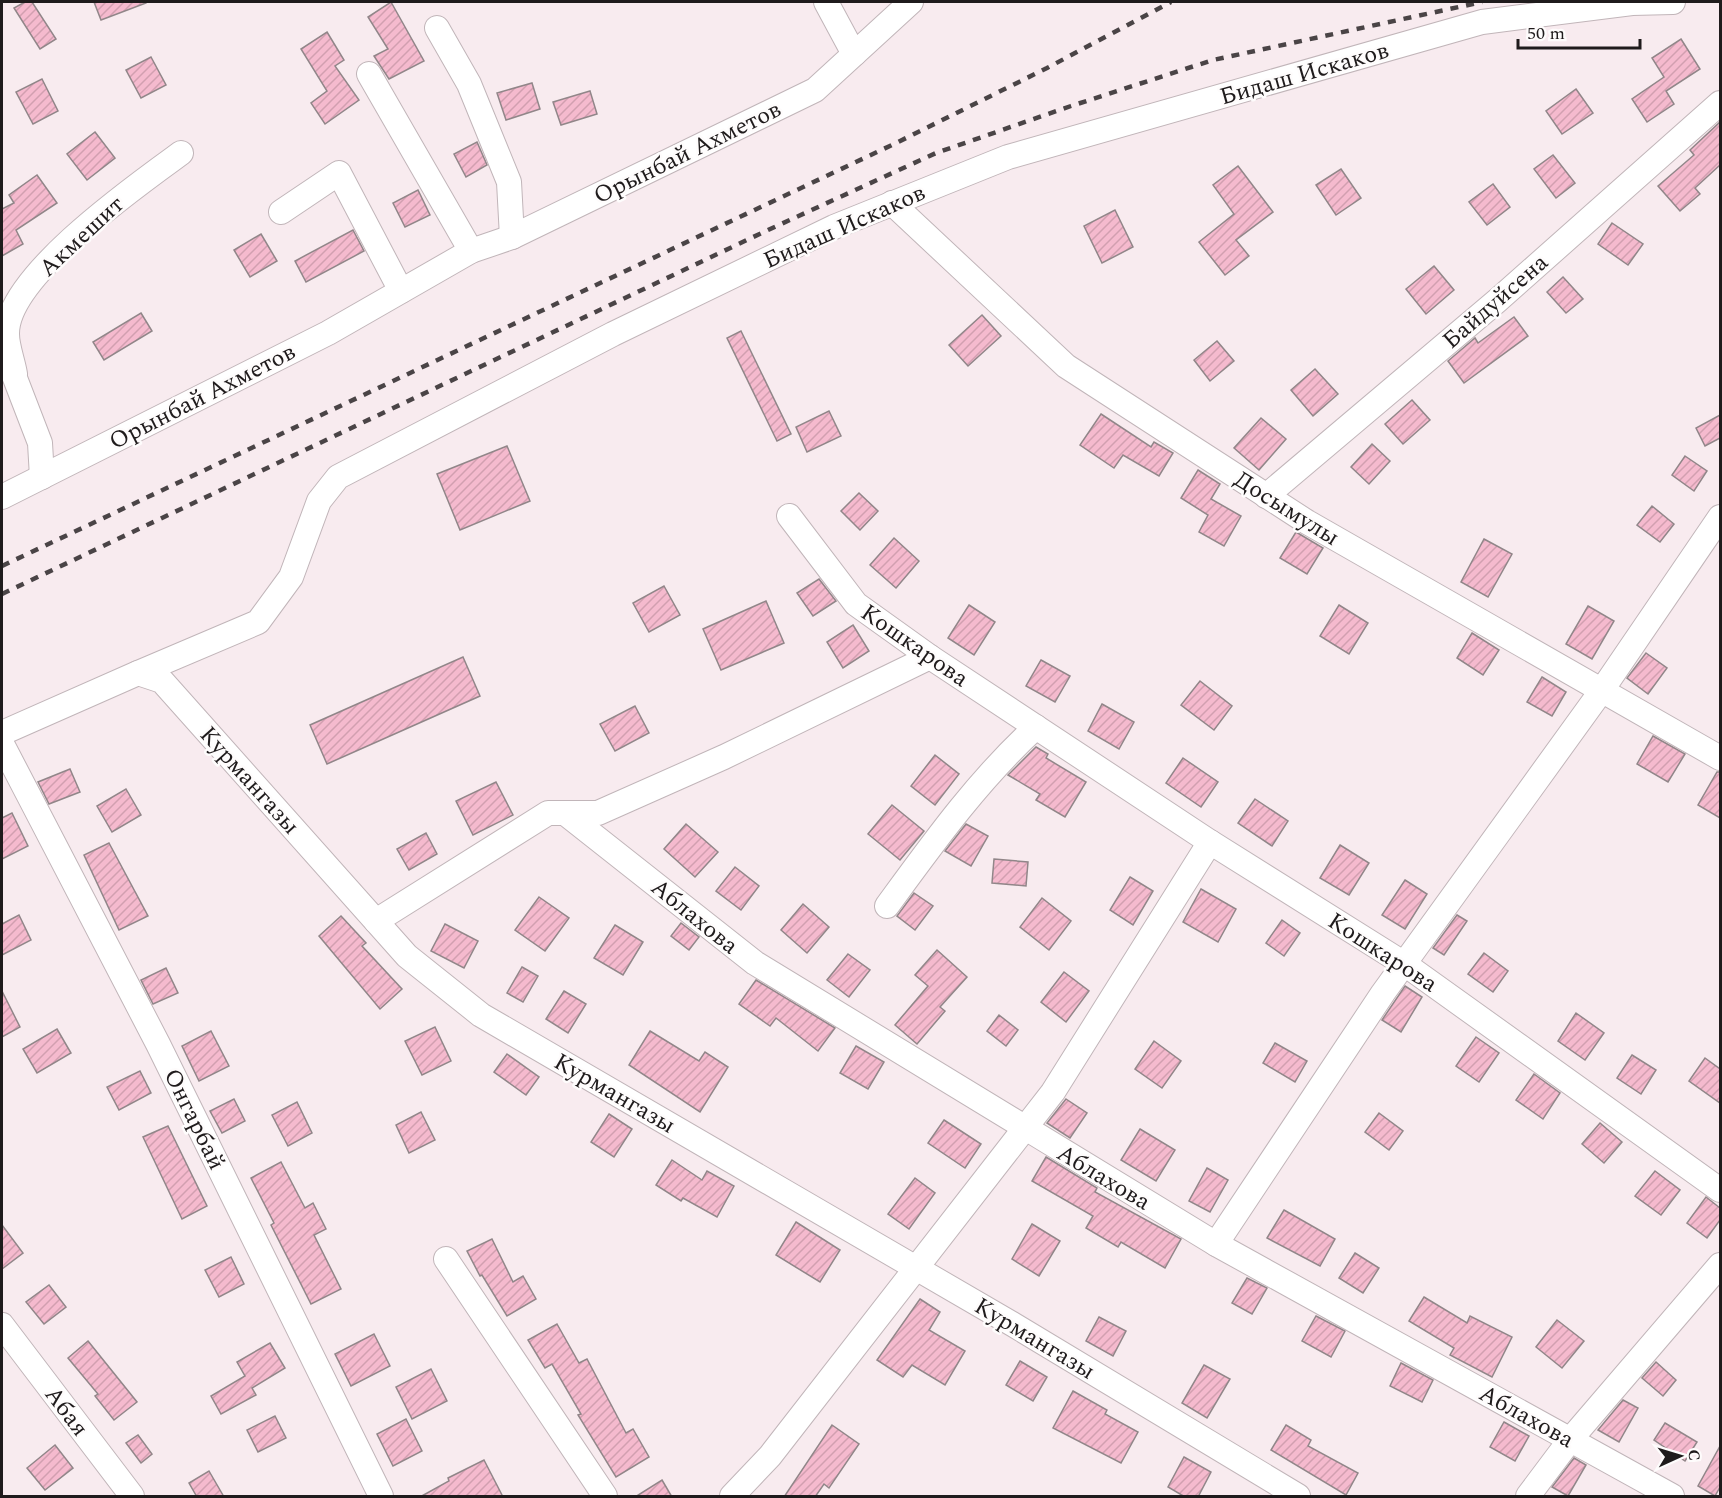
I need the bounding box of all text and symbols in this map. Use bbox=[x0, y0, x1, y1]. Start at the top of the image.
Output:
scale bar bbox=[1518, 12, 1640, 50]
text: 50 m bbox=[1527, 20, 1565, 47]
street label: Бидаш Искаков bbox=[1216, 33, 1393, 115]
street label: Орынбай Ахметов bbox=[587, 92, 787, 214]
street label: Бидаш Искаков bbox=[758, 175, 931, 279]
street label: Акмешит bbox=[31, 187, 133, 286]
street label: Байдуйсена bbox=[1435, 245, 1557, 358]
street label: Орынбай Ахметов bbox=[103, 334, 302, 459]
street label: Досымулы bbox=[1227, 462, 1346, 556]
street label: Кошкарова bbox=[853, 595, 976, 697]
street label: Курмангазы bbox=[191, 718, 308, 843]
street label: Аблахова bbox=[643, 870, 746, 964]
street label: Кошкарова bbox=[1320, 904, 1445, 1002]
street label: Курмангазы bbox=[547, 1044, 682, 1143]
street label: Онгарбай bbox=[154, 1062, 234, 1176]
street label: Аблахова bbox=[1050, 1136, 1158, 1220]
street label: Курмангазы bbox=[967, 1289, 1102, 1389]
street label: Аблахова bbox=[1472, 1376, 1581, 1458]
street label: Абая bbox=[35, 1379, 97, 1444]
north arrow bbox=[1650, 1426, 1710, 1486]
text: С bbox=[1682, 1449, 1706, 1462]

